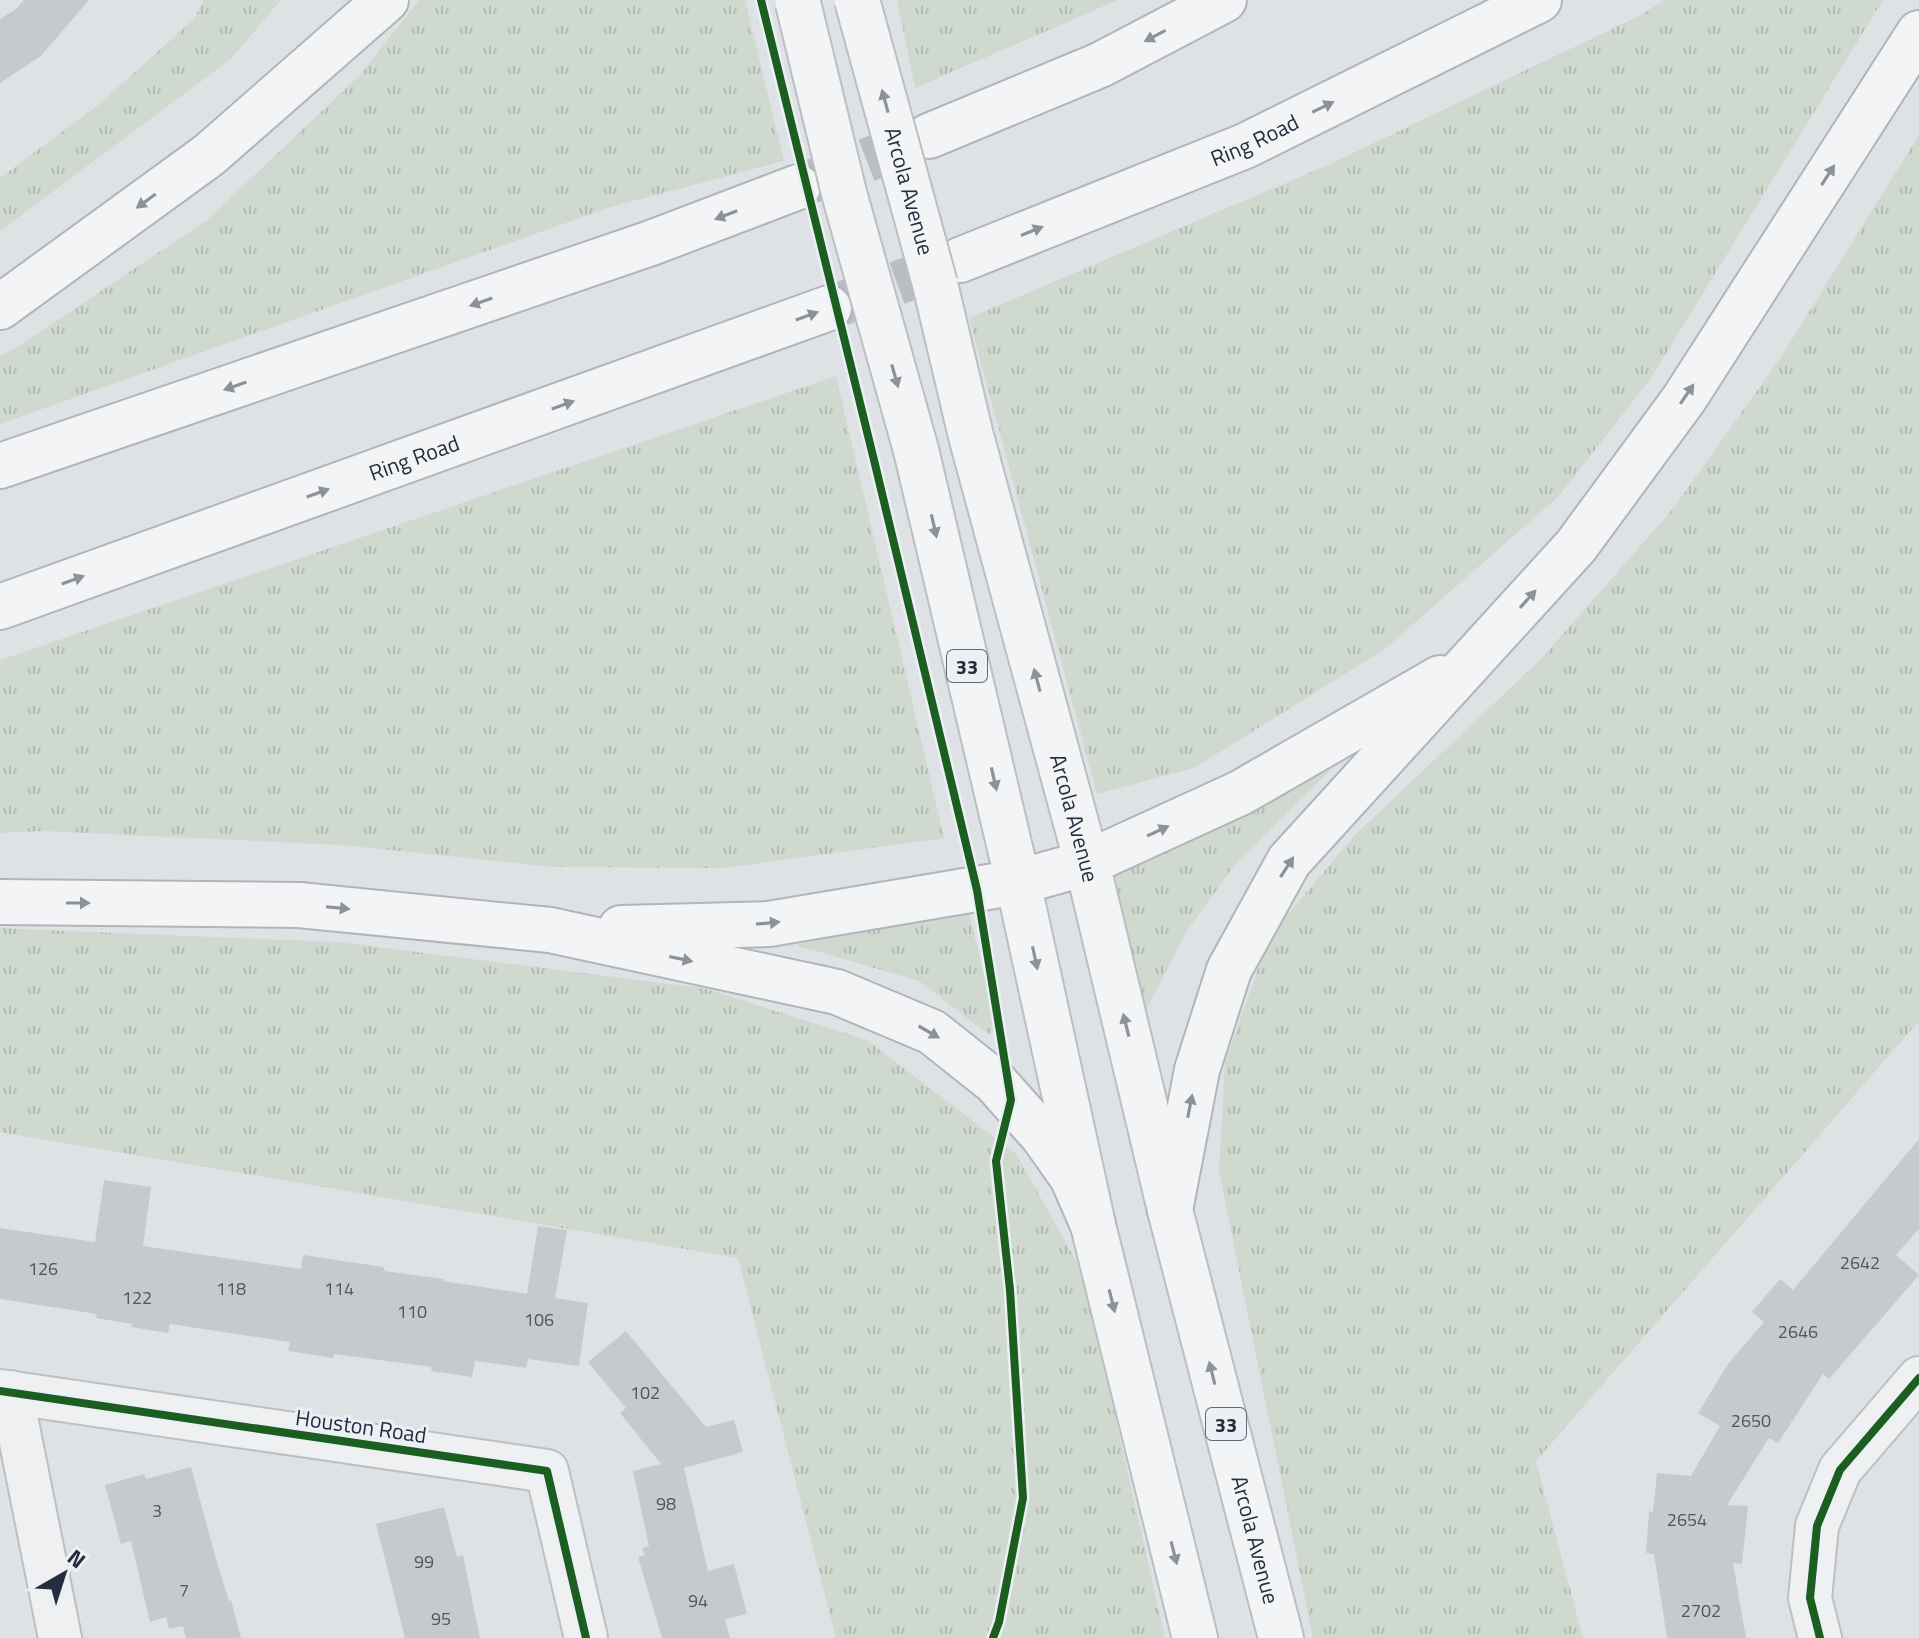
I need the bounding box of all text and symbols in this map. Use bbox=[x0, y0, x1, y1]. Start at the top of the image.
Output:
one-way arrow bbox=[1143, 29, 1166, 43]
one-way arrow bbox=[878, 88, 891, 112]
one-way arrow bbox=[1311, 100, 1334, 114]
street label: Ring Road bbox=[1205, 105, 1305, 175]
street label: Arcola Avenue bbox=[876, 123, 943, 259]
one-way arrow bbox=[1820, 164, 1834, 186]
one-way arrow bbox=[135, 193, 157, 209]
one-way arrow bbox=[713, 209, 737, 222]
one-way arrow bbox=[1020, 224, 1044, 237]
one-way arrow bbox=[468, 296, 492, 308]
one-way arrow bbox=[795, 309, 819, 322]
one-way arrow bbox=[889, 365, 902, 389]
one-way arrow bbox=[222, 381, 246, 393]
one-way arrow bbox=[1680, 383, 1694, 405]
one-way arrow bbox=[551, 398, 575, 411]
street label: Ring Road bbox=[364, 426, 464, 490]
one-way arrow bbox=[306, 486, 330, 498]
one-way arrow bbox=[928, 514, 940, 539]
one-way arrow bbox=[62, 574, 86, 586]
one-way arrow bbox=[1519, 590, 1537, 609]
road number: 33 bbox=[947, 650, 987, 682]
one-way arrow bbox=[1031, 667, 1043, 692]
street label: Arcola Avenue bbox=[1041, 750, 1108, 885]
one-way arrow bbox=[988, 767, 1000, 792]
one-way arrow bbox=[1146, 824, 1169, 838]
one-way arrow bbox=[1280, 856, 1294, 878]
one-way arrow bbox=[66, 896, 91, 909]
one-way arrow bbox=[326, 902, 351, 915]
one-way arrow bbox=[756, 916, 781, 929]
one-way arrow bbox=[1029, 946, 1042, 971]
one-way arrow bbox=[669, 953, 694, 966]
one-way arrow bbox=[1119, 1013, 1132, 1038]
one-way arrow bbox=[918, 1025, 940, 1039]
one-way arrow bbox=[1184, 1093, 1197, 1118]
house number: 2642 bbox=[1840, 1249, 1880, 1276]
house number: 126 bbox=[28, 1255, 58, 1282]
house number: 118 bbox=[216, 1275, 246, 1302]
house number: 114 bbox=[324, 1275, 354, 1302]
house number: 122 bbox=[122, 1284, 152, 1311]
one-way arrow bbox=[1106, 1289, 1119, 1314]
house number: 110 bbox=[397, 1298, 427, 1325]
house number: 106 bbox=[524, 1306, 554, 1333]
house number: 2646 bbox=[1778, 1318, 1818, 1345]
one-way arrow bbox=[1206, 1360, 1218, 1385]
house number: 102 bbox=[630, 1379, 660, 1406]
street label: Houston Road bbox=[293, 1400, 429, 1452]
house number: 2650 bbox=[1731, 1407, 1771, 1434]
road number: 33 bbox=[1206, 1408, 1246, 1440]
street label: Arcola Avenue bbox=[1223, 1472, 1288, 1608]
house number: 98 bbox=[656, 1490, 676, 1517]
house number: 3 bbox=[152, 1497, 162, 1524]
house number: 2654 bbox=[1667, 1506, 1707, 1533]
north arrow bbox=[24, 1534, 104, 1614]
text: N bbox=[60, 1540, 93, 1576]
one-way arrow bbox=[1168, 1541, 1181, 1566]
house number: 99 bbox=[414, 1548, 434, 1575]
house number: 7 bbox=[179, 1577, 189, 1604]
house number: 94 bbox=[688, 1587, 708, 1614]
house number: 2702 bbox=[1681, 1597, 1721, 1624]
house number: 95 bbox=[431, 1605, 451, 1632]

